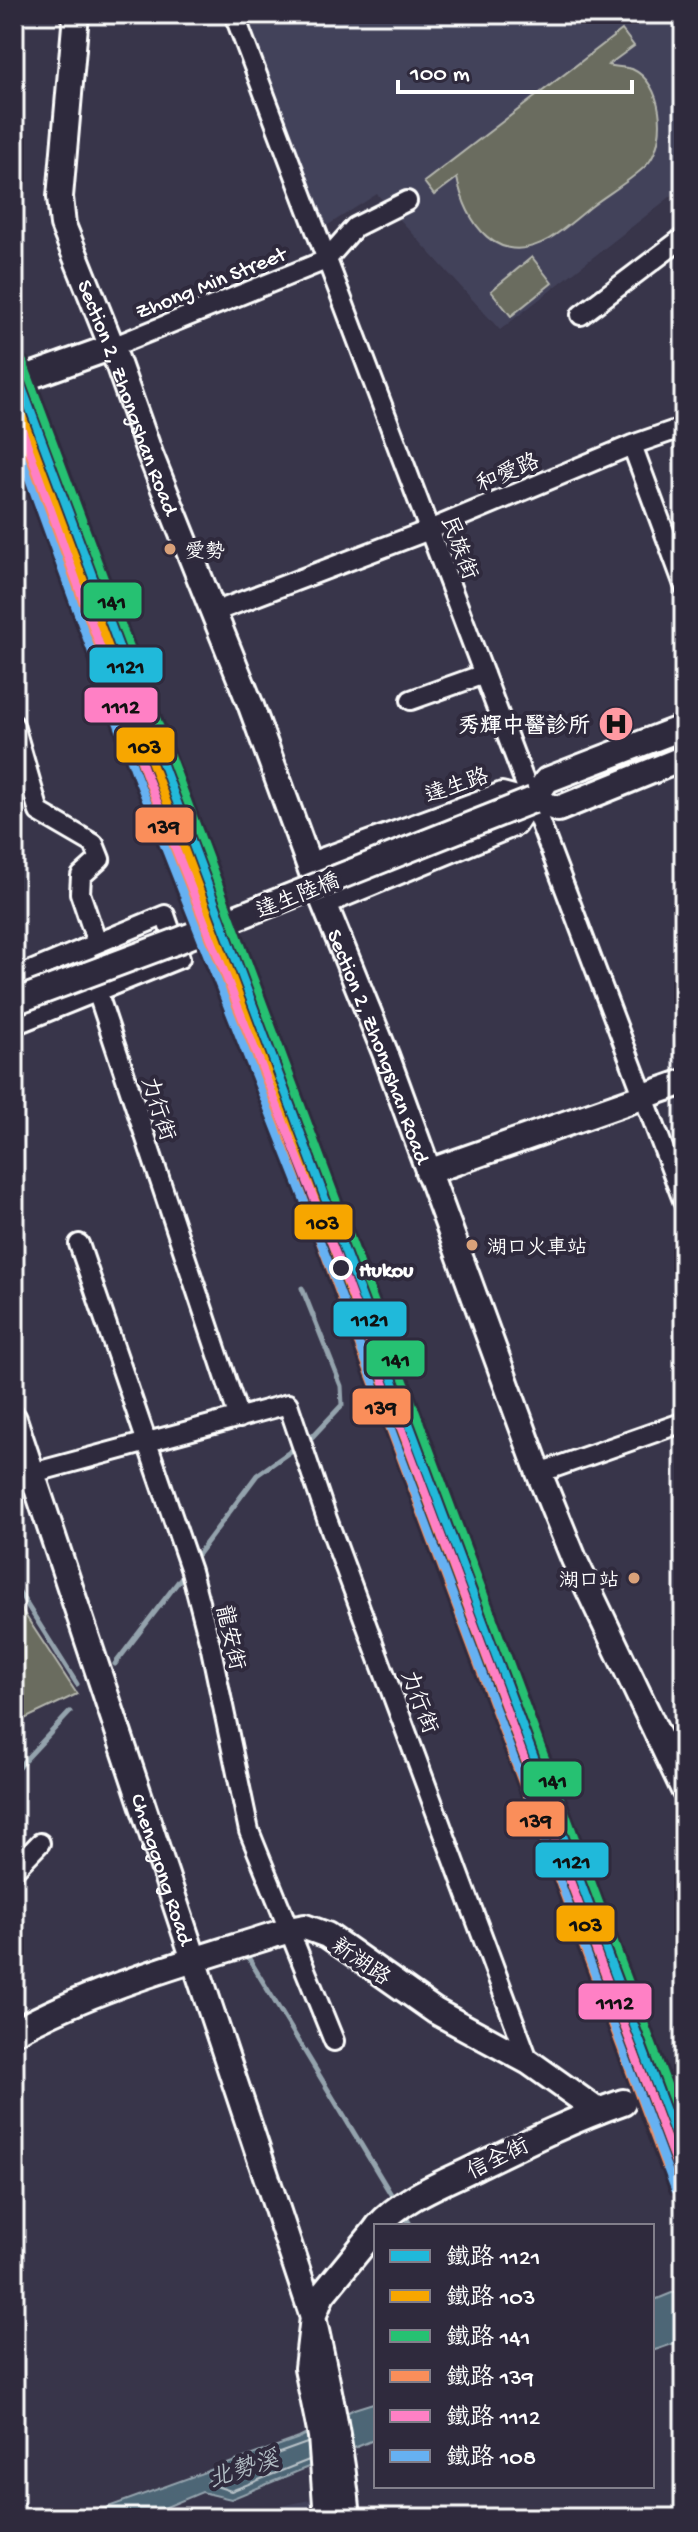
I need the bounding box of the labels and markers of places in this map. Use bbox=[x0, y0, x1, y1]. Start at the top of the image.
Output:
place label: 愛勢 bbox=[185, 540, 225, 565]
marker: 愛勢 bbox=[162, 541, 178, 557]
hospital icon: 秀輝中醫診所 bbox=[597, 705, 635, 743]
place label: 秀輝中醫診所 bbox=[458, 713, 590, 741]
place label: 湖口火車站 bbox=[487, 1236, 587, 1261]
marker: 湖口火車站 bbox=[464, 1237, 480, 1253]
marker: Hukou bbox=[330, 1257, 352, 1279]
place label: Hukou bbox=[359, 1259, 414, 1285]
place label: 湖口站 bbox=[559, 1570, 619, 1594]
marker: 湖口站 bbox=[626, 1570, 642, 1586]

